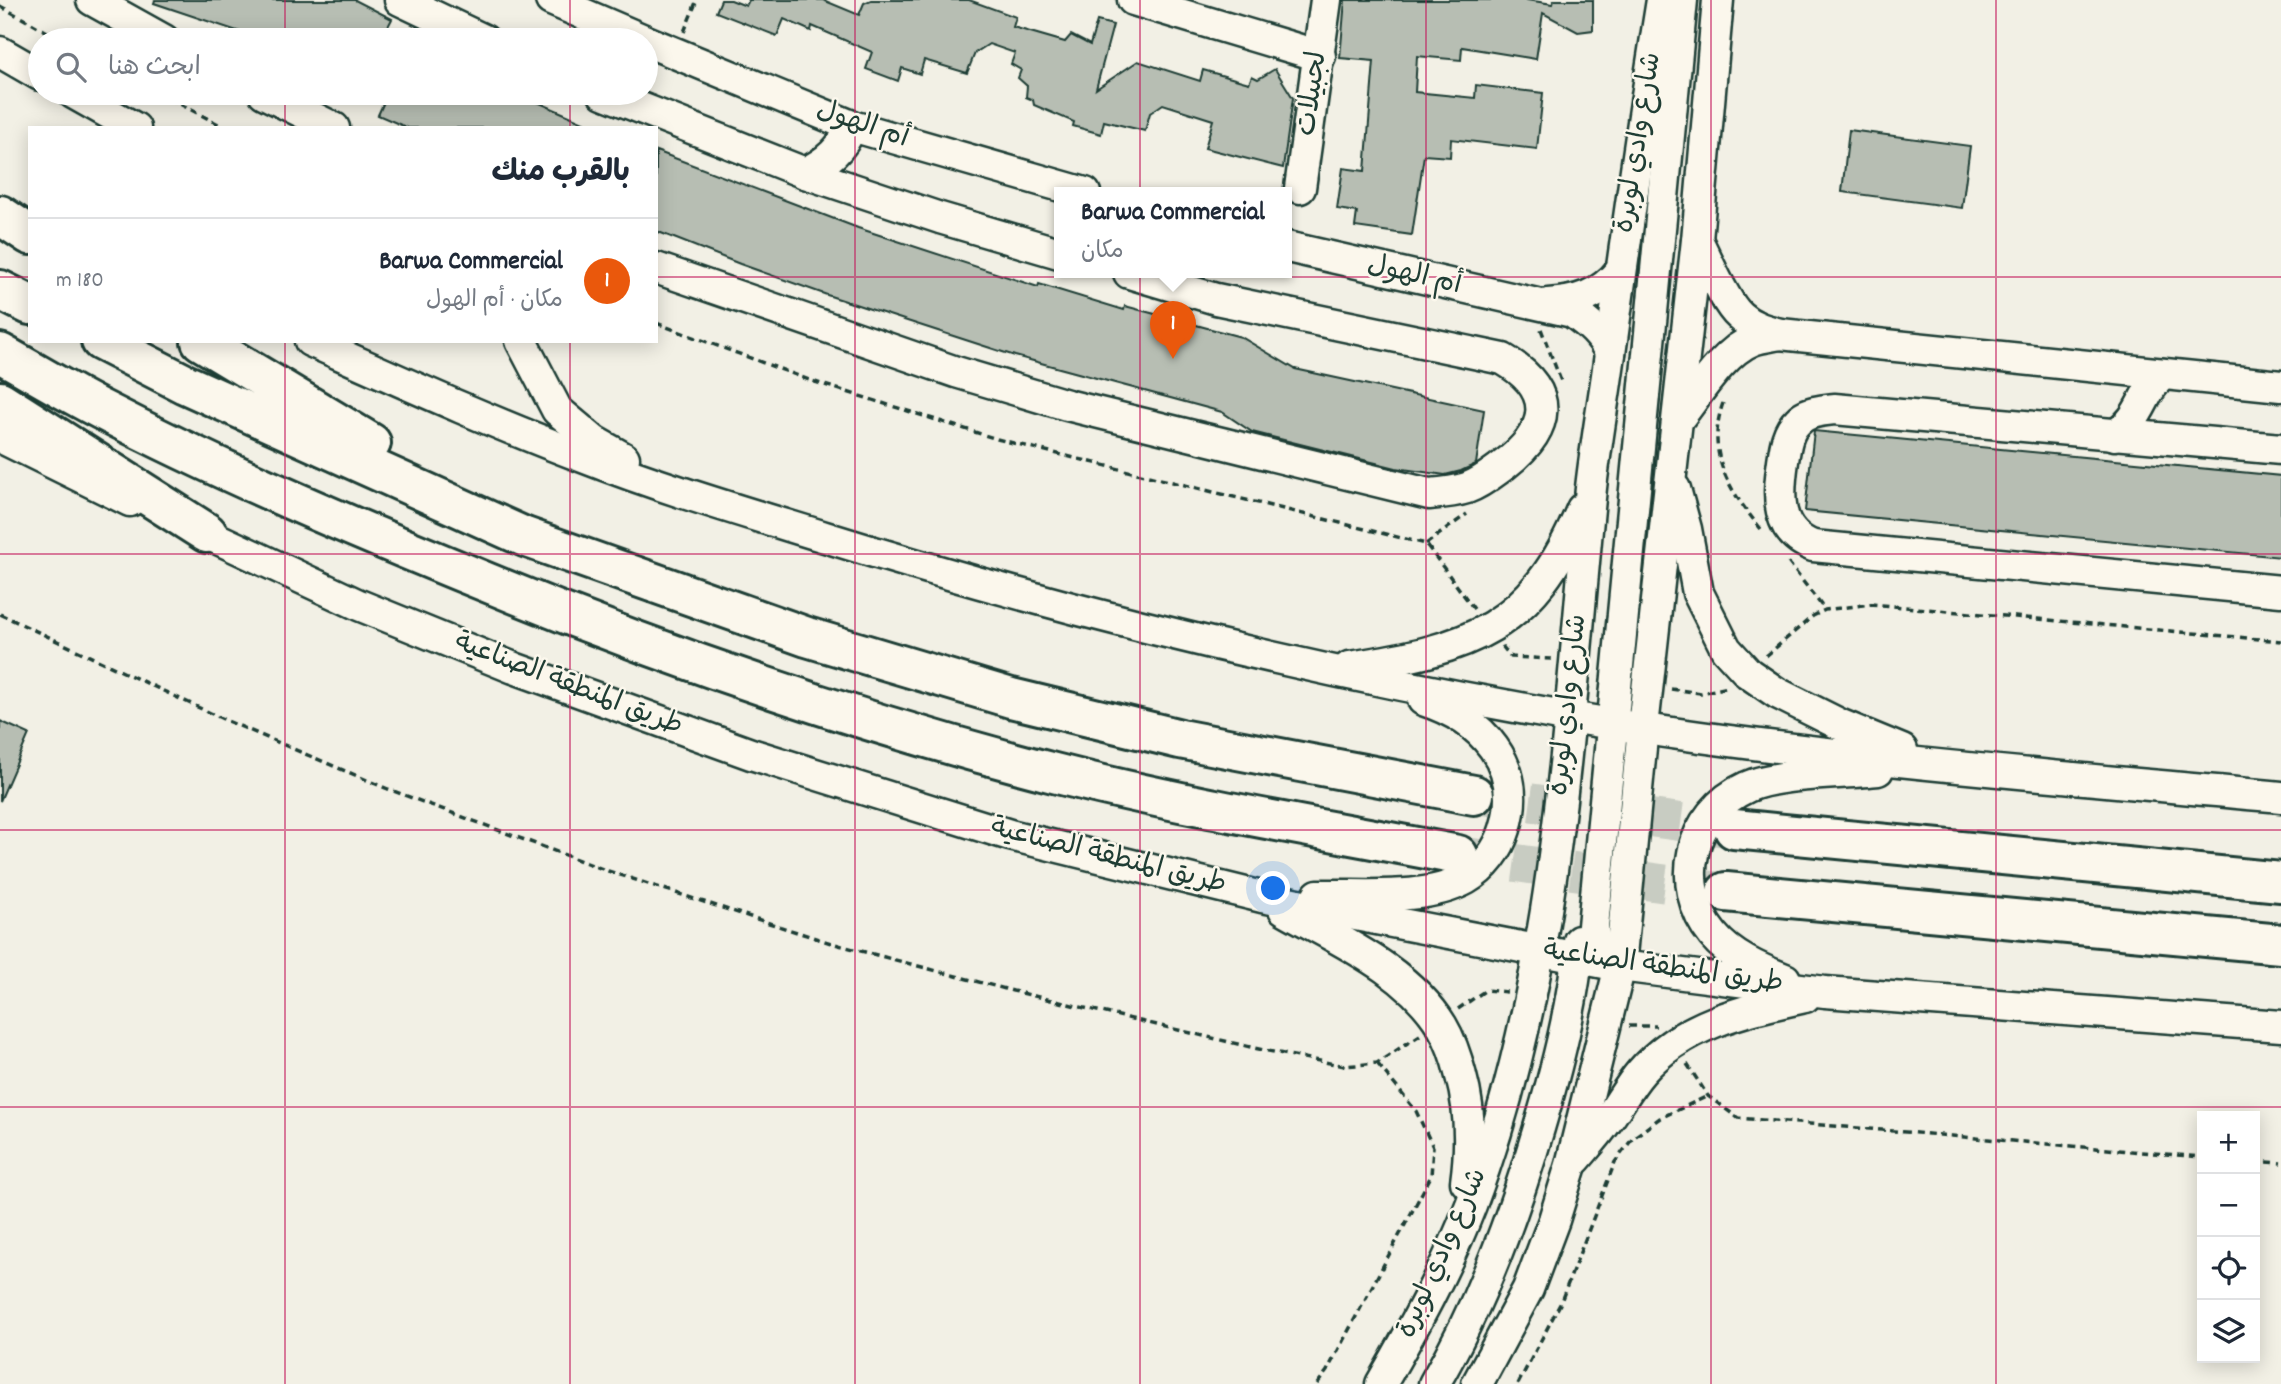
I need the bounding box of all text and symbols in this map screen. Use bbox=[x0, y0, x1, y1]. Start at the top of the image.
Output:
search box bbox=[28, 28, 658, 105]
icon: search bbox=[52, 48, 90, 86]
street label: لجبيلات bbox=[1288, 49, 1340, 139]
text: ابحث هنا bbox=[108, 50, 201, 87]
street label: شارع وادي لوبرة bbox=[1606, 50, 1674, 236]
street label: أم الهول bbox=[810, 92, 914, 161]
text: بالقرب منك bbox=[492, 153, 630, 196]
popup bbox=[1054, 187, 1292, 278]
text: Barwa Commercial bbox=[1081, 195, 1265, 232]
text: مكان bbox=[1081, 236, 1124, 269]
text: Barwa Commercial bbox=[379, 244, 563, 281]
street label: أم الهول bbox=[1363, 247, 1465, 307]
text: 180 m bbox=[56, 265, 104, 298]
text: 1 bbox=[604, 265, 610, 298]
text: مكان · أم الهول bbox=[426, 285, 563, 318]
pin: 1 bbox=[1150, 301, 1196, 359]
street label: شارع وادي لوبرة bbox=[1541, 612, 1599, 798]
street label: طريق المنطقة الصناعية bbox=[448, 624, 688, 748]
street label: طريق المنطقة الصناعية bbox=[986, 809, 1230, 907]
your location bbox=[1256, 871, 1290, 905]
street label: طريق المنطقة الصناعية bbox=[1540, 932, 1786, 1006]
map controls bbox=[2197, 1111, 2260, 1363]
button: + bbox=[2197, 1111, 2260, 1174]
street label: شارع وادي لوبرة bbox=[1389, 1163, 1499, 1345]
button: − bbox=[2197, 1174, 2260, 1237]
button: locate bbox=[2197, 1237, 2260, 1300]
button: layers bbox=[2197, 1300, 2260, 1363]

